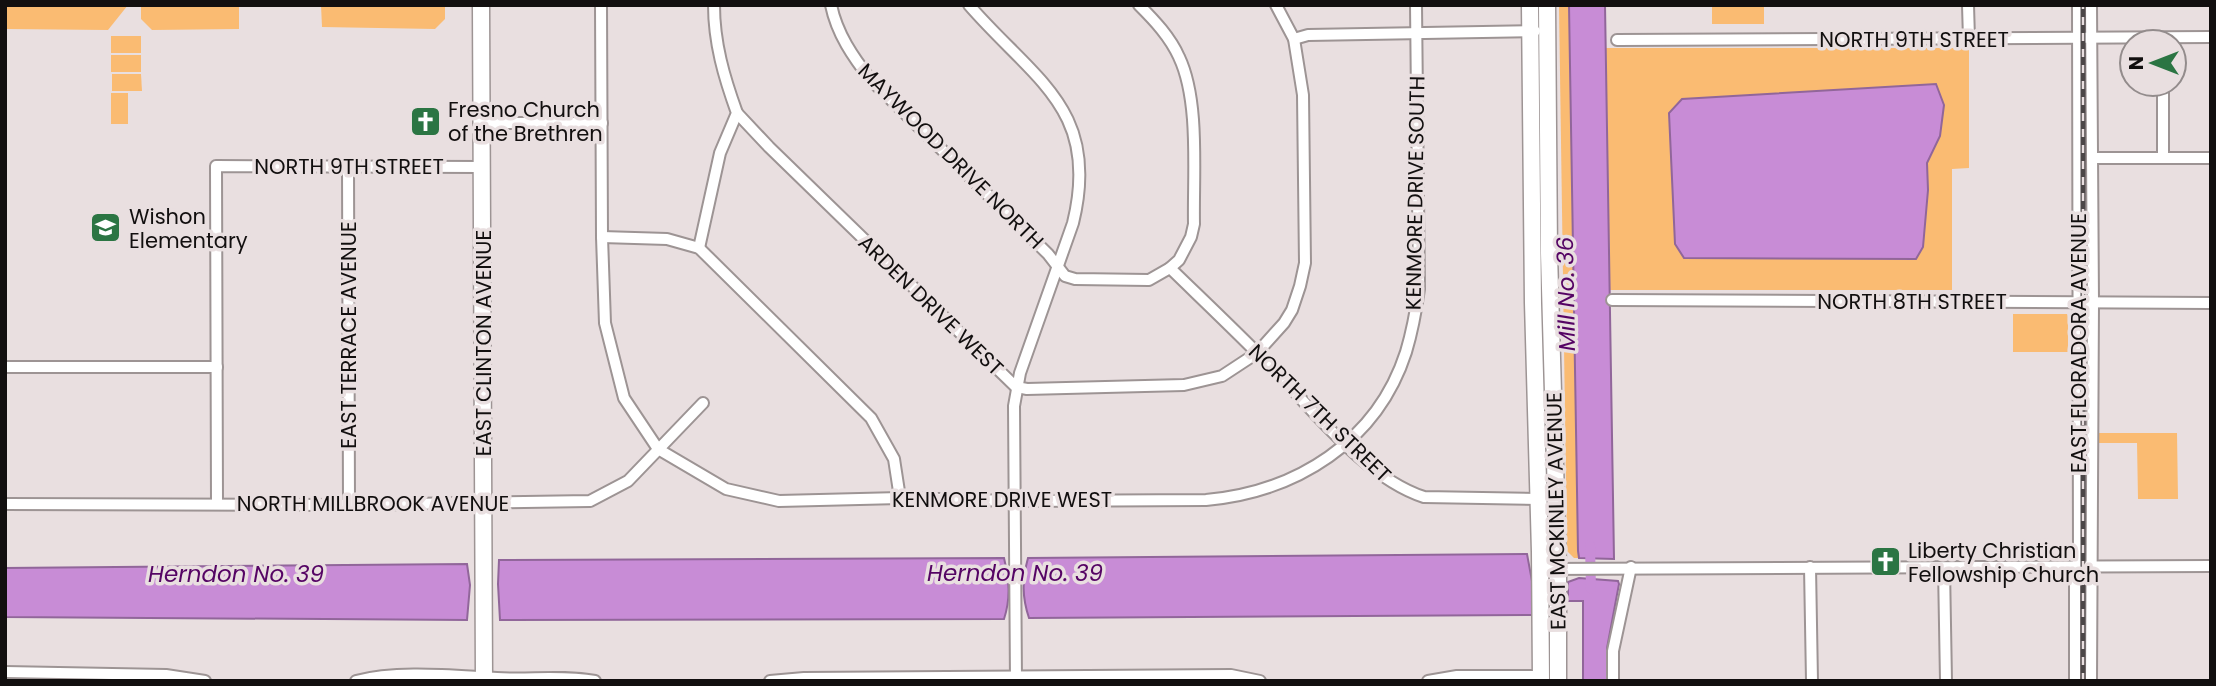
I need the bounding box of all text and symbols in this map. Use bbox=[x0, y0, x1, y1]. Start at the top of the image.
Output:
street label: NORTH 9TH STREET bbox=[1819, 25, 2009, 54]
north arrow bbox=[2118, 28, 2188, 98]
text: N bbox=[2123, 56, 2150, 70]
street label: MAYWOOD DRIVE NORTH bbox=[852, 57, 1050, 255]
street label: KENMORE DRIVE SOUTH bbox=[1398, 76, 1432, 310]
place label: Fresno Church of the Brethren bbox=[448, 95, 603, 148]
church icon: Fresno Church of the Brethren bbox=[408, 104, 442, 138]
street label: NORTH 9TH STREET bbox=[254, 152, 444, 181]
place label: Wishon Elementary bbox=[129, 202, 248, 255]
school or university icon: Wishon Elementary bbox=[89, 211, 123, 245]
street label: EAST FLORADORA AVENUE bbox=[2064, 213, 2093, 473]
street label: EAST TERRACE AVENUE bbox=[334, 221, 363, 449]
street label: ARDEN DRIVE WEST bbox=[852, 228, 1010, 382]
street label: EAST CLINTON AVENUE bbox=[469, 230, 498, 456]
water label: Mill No. 36 bbox=[1549, 237, 1583, 351]
street label: NORTH 8TH STREET bbox=[1817, 287, 2007, 316]
street label: NORTH 7TH STREET bbox=[1242, 337, 1398, 489]
street label: EAST MCKINLEY AVENUE bbox=[1539, 392, 1573, 630]
street label: KENMORE DRIVE WEST bbox=[892, 485, 1112, 514]
street label: NORTH MILLBROOK AVENUE bbox=[237, 489, 509, 518]
place label: Liberty Christian Fellowship Church bbox=[1908, 536, 2099, 589]
church icon: Liberty Christian Fellowship Church bbox=[1868, 545, 1902, 579]
water label: Herndon No. 39 bbox=[927, 557, 1103, 589]
water label: Herndon No. 39 bbox=[148, 558, 324, 590]

